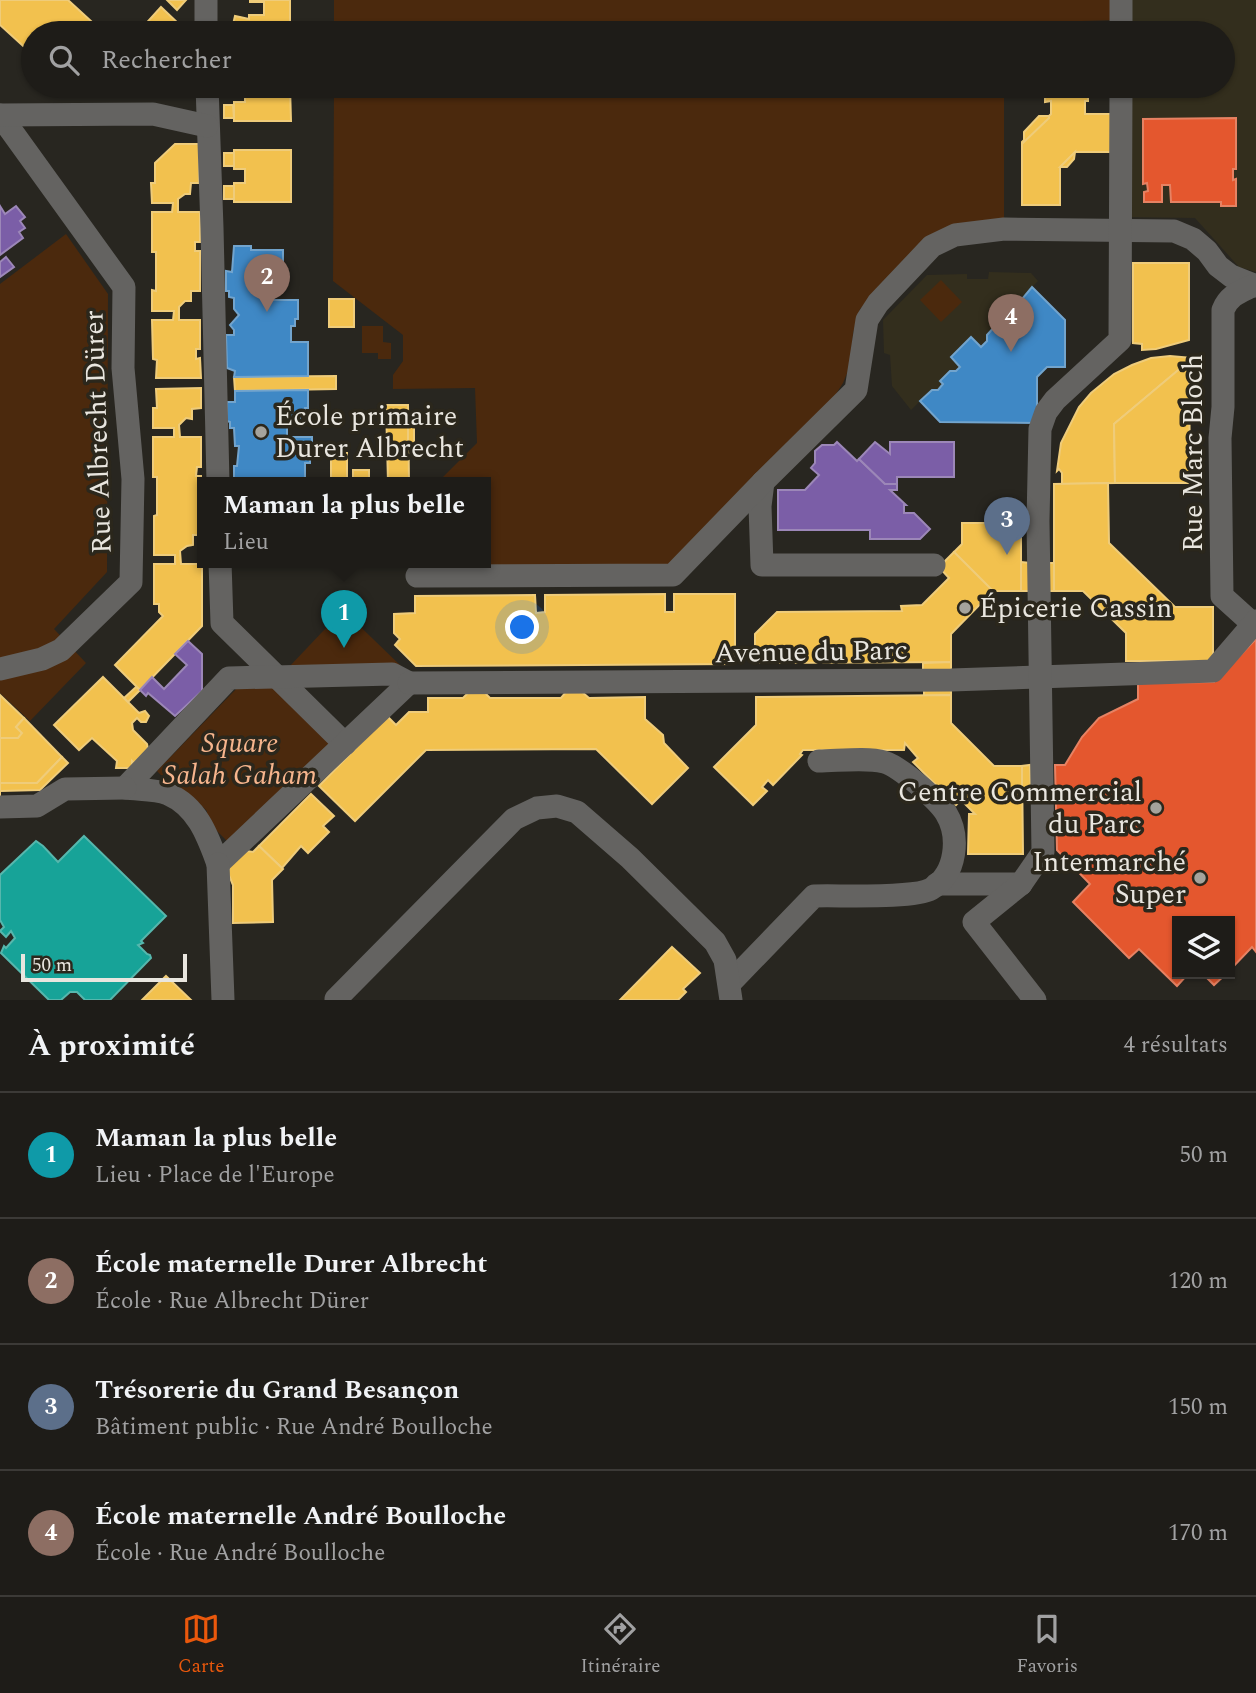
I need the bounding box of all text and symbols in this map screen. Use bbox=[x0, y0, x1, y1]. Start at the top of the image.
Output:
search box bbox=[21, 21, 1235, 98]
text: Rechercher bbox=[101, 40, 232, 80]
icon: search bbox=[45, 41, 83, 79]
pin: 2 bbox=[244, 254, 290, 312]
pin: 4 bbox=[988, 294, 1034, 352]
street label: Rue Albrecht Dürer bbox=[72, 309, 124, 555]
street label: Rue Marc Bloch bbox=[1172, 354, 1215, 552]
place label: École primaire Durer Albrecht bbox=[275, 395, 464, 470]
marker: École primaire Durer Albrecht bbox=[253, 424, 269, 440]
popup bbox=[197, 477, 491, 568]
text: Maman la plus belle bbox=[223, 485, 465, 525]
pin: 3 bbox=[984, 497, 1030, 555]
text: Lieu bbox=[223, 525, 269, 560]
place label: Épicerie Cassin bbox=[979, 587, 1172, 630]
pin: 1 bbox=[321, 590, 367, 648]
marker: Épicerie Cassin bbox=[957, 600, 973, 616]
your location bbox=[505, 610, 539, 644]
street label: Avenue du Parc bbox=[714, 629, 908, 675]
park label: Square Salah Gaham bbox=[163, 722, 318, 797]
place label: Centre Commercial du Parc bbox=[898, 771, 1142, 846]
marker: Centre Commercial du Parc bbox=[1148, 800, 1164, 816]
place label: Intermarché Super bbox=[1032, 841, 1186, 916]
marker: Intermarché Super bbox=[1192, 870, 1208, 886]
map controls bbox=[1172, 916, 1235, 979]
button: layers bbox=[1172, 916, 1235, 979]
scale bar bbox=[21, 951, 187, 983]
text: 50 m bbox=[32, 951, 72, 980]
text: À proximité bbox=[28, 1023, 195, 1069]
text: 4 résultats bbox=[1123, 1028, 1228, 1063]
text: Maman la plus belle bbox=[95, 1118, 337, 1158]
text: 1 bbox=[45, 1138, 57, 1173]
text: 50 m bbox=[1179, 1138, 1228, 1173]
text: Lieu · Place de l'Europe bbox=[95, 1158, 335, 1193]
text: École maternelle Durer Albrecht bbox=[95, 1244, 487, 1284]
text: 2 bbox=[45, 1264, 57, 1299]
text: 120 m bbox=[1168, 1264, 1228, 1299]
text: École · Rue Albrecht Dürer bbox=[95, 1284, 369, 1319]
text: Trésorerie du Grand Besançon bbox=[95, 1370, 459, 1410]
text: 3 bbox=[45, 1390, 57, 1425]
text: 150 m bbox=[1168, 1390, 1228, 1425]
text: Bâtiment public · Rue André Boulloche bbox=[95, 1410, 493, 1445]
text: École maternelle André Boulloche bbox=[95, 1496, 506, 1536]
text: 4 bbox=[45, 1516, 57, 1551]
text: 170 m bbox=[1168, 1516, 1228, 1551]
text: École · Rue André Boulloche bbox=[95, 1536, 385, 1571]
tab: Carte bbox=[178, 1610, 225, 1681]
tab: Itinéraire bbox=[580, 1610, 660, 1681]
tab: Favoris bbox=[1016, 1610, 1078, 1681]

